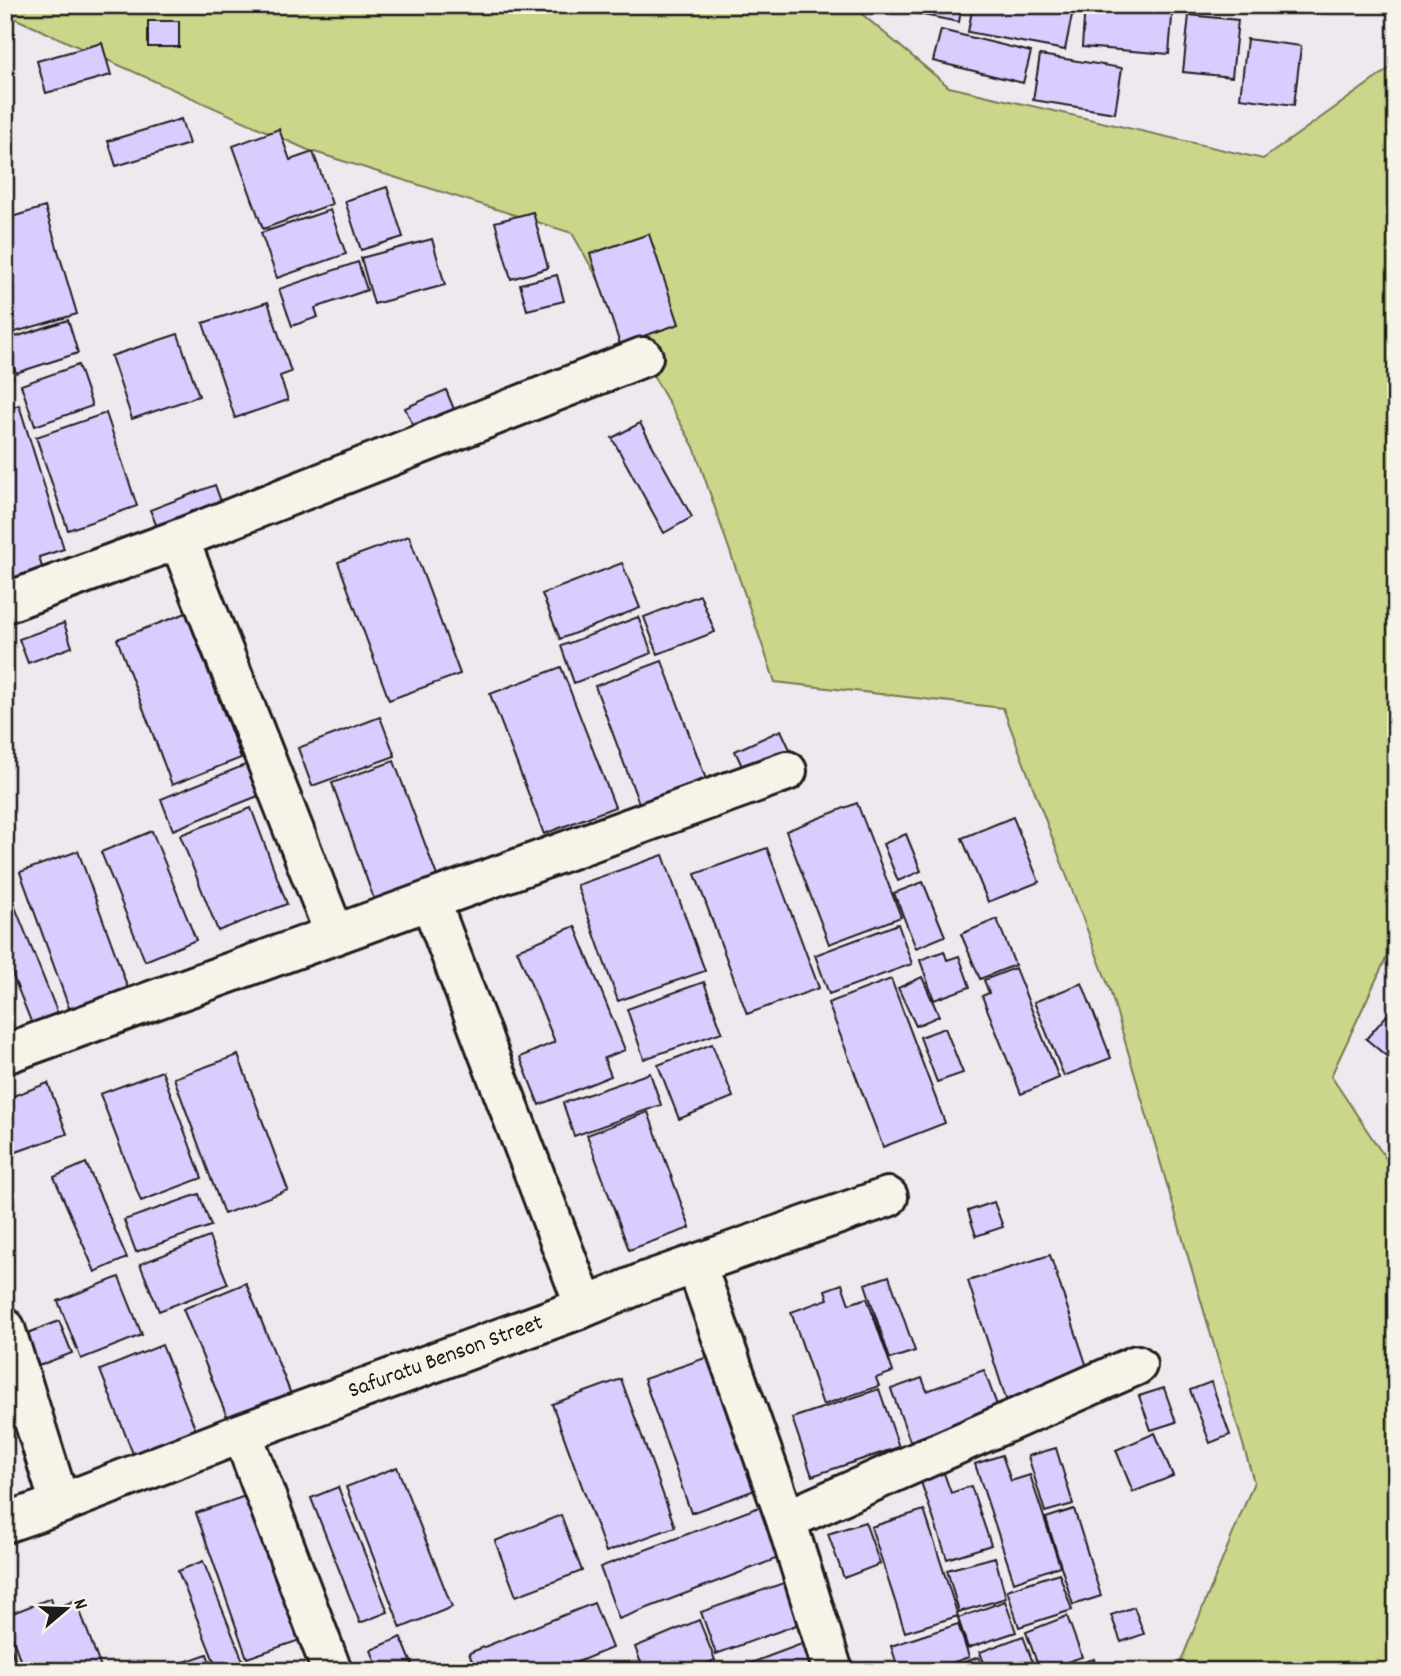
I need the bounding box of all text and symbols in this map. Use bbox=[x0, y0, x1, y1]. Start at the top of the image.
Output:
street label: Safuratu Benson Street bbox=[344, 1307, 548, 1409]
north arrow bbox=[32, 1574, 102, 1644]
text: N bbox=[64, 1596, 93, 1613]

